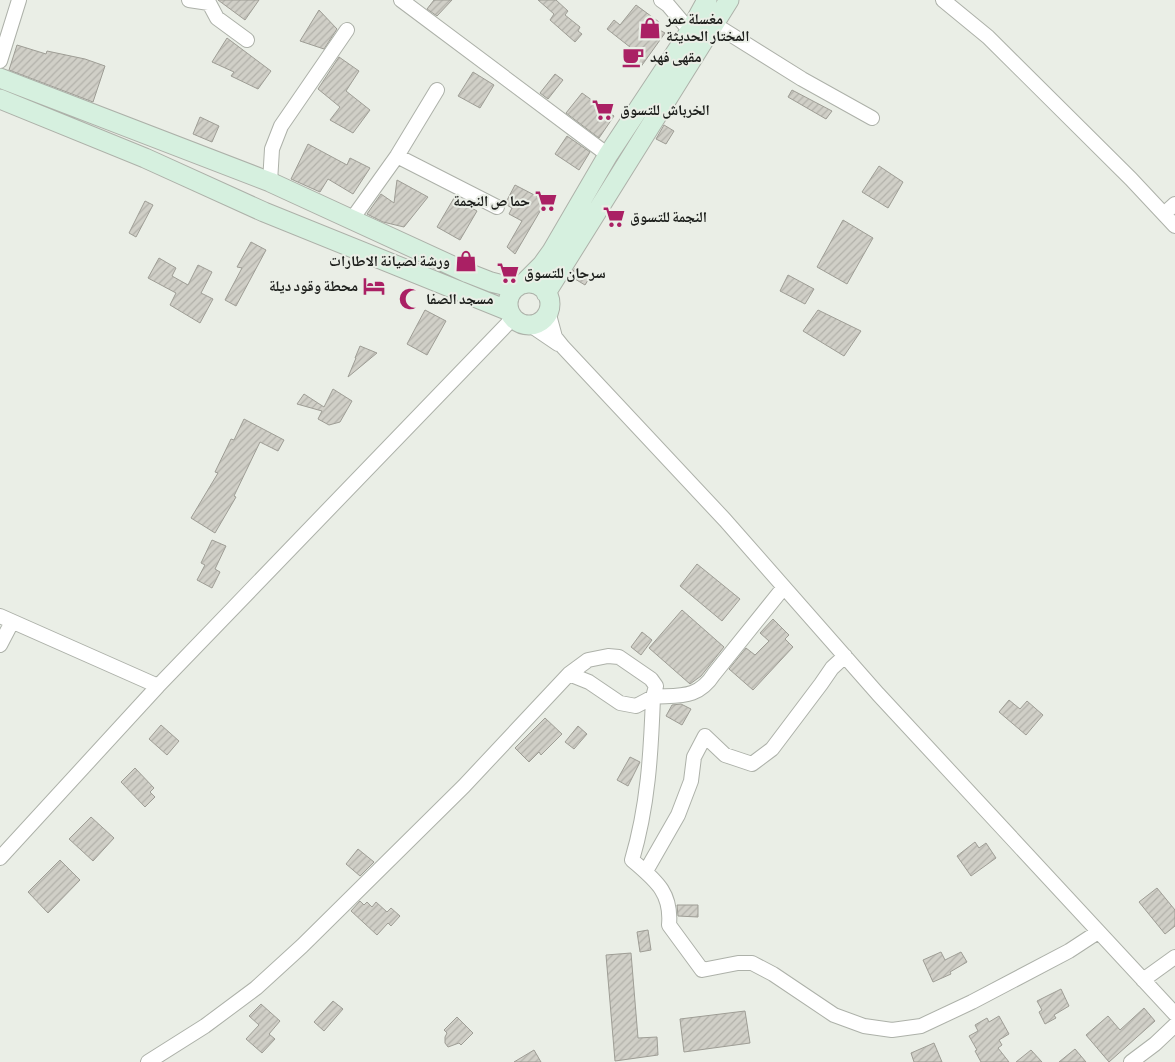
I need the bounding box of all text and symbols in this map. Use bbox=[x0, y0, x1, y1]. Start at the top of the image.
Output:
place label: مغسلة عمر المختار الحديثة bbox=[665, 12, 749, 44]
shop icon: مغسلة عمر المختار الحديثة bbox=[637, 15, 663, 41]
cafe icon: مقهى فهد bbox=[620, 44, 646, 70]
place label: مقهى فهد bbox=[650, 50, 701, 66]
supermarket icon: الخرباش للتسوق bbox=[590, 97, 616, 123]
place label: الخرباش للتسوق bbox=[620, 103, 710, 119]
supermarket icon: حما ص النجمة bbox=[533, 188, 559, 214]
place label: حما ص النجمة bbox=[453, 194, 530, 210]
supermarket icon: النجمة للتسوق bbox=[601, 204, 627, 230]
place label: النجمة للتسوق bbox=[630, 210, 707, 226]
shop icon: ورشة لصيانة الاطارات bbox=[453, 248, 479, 274]
place label: ورشة لصيانة الاطارات bbox=[329, 254, 450, 269]
supermarket icon: سرحان للتسوق bbox=[495, 260, 521, 286]
place label: سرحان للتسوق bbox=[524, 266, 606, 282]
hotel icon: محطة وقود ديلة bbox=[361, 273, 387, 299]
place label: محطة وقود ديلة bbox=[269, 279, 358, 294]
mosque icon: مسجد الصفا bbox=[397, 286, 423, 312]
place label: مسجد الصفا bbox=[426, 292, 494, 307]

